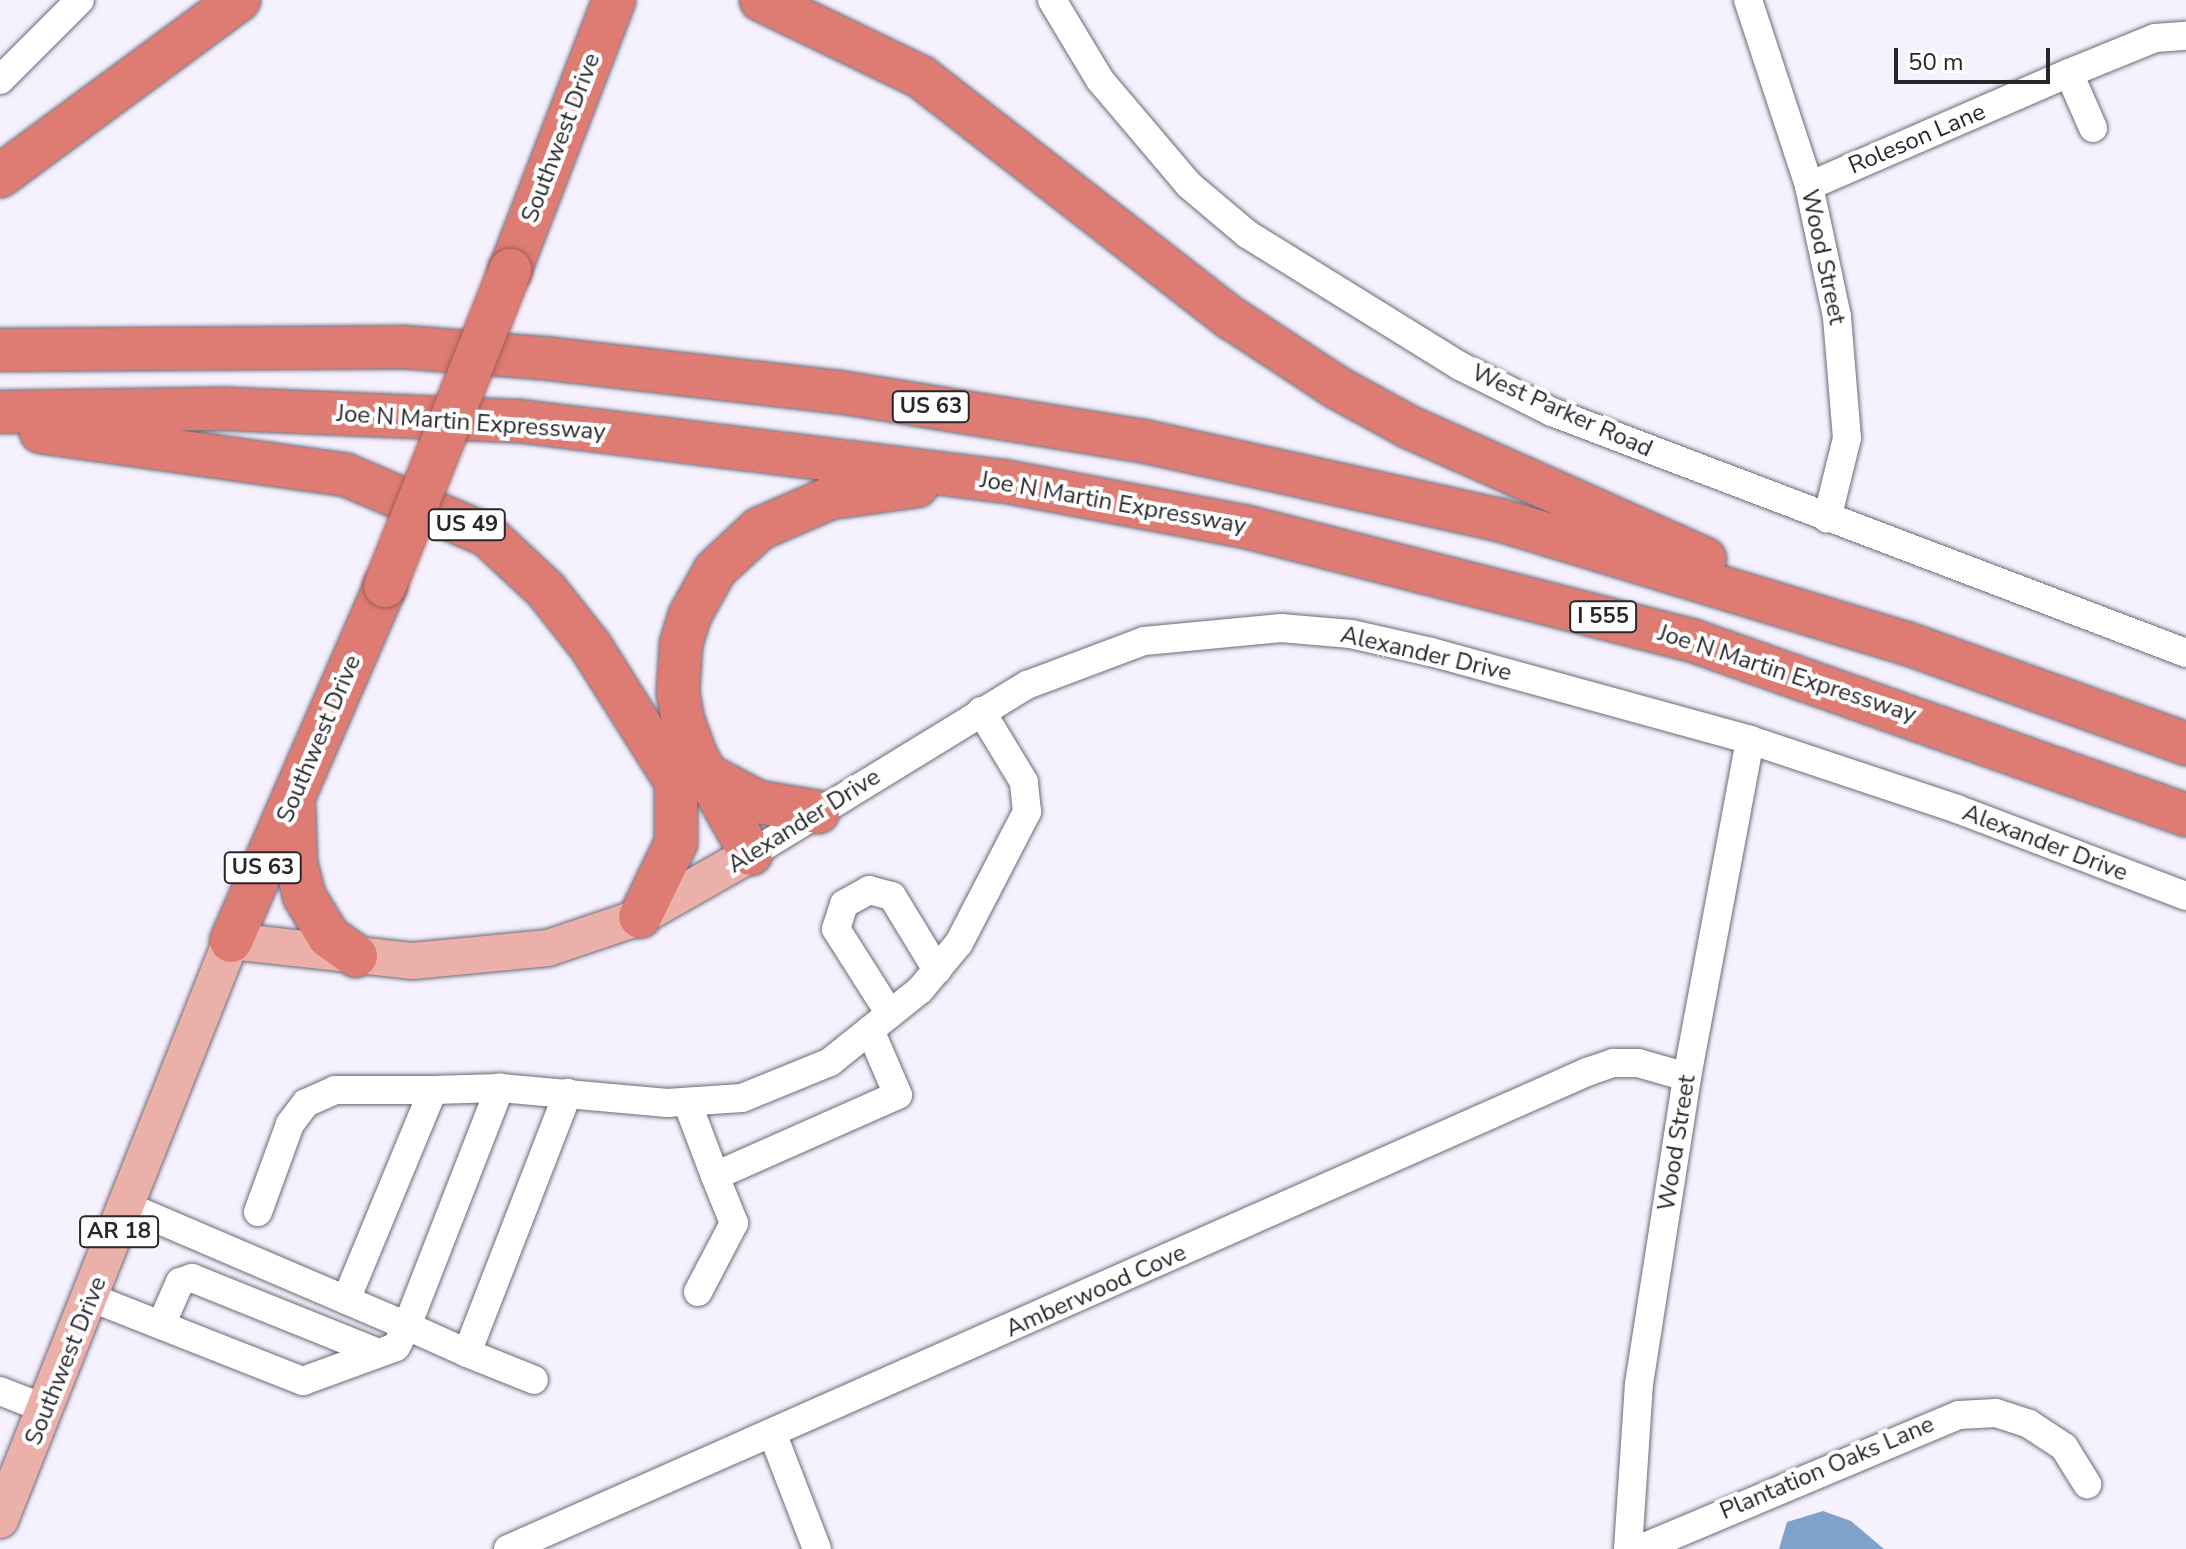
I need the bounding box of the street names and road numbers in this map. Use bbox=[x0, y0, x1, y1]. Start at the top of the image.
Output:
street label: Southwest Drive bbox=[515, 49, 607, 227]
street label: Roleson Lane bbox=[1844, 97, 1990, 181]
street label: Wood Street bbox=[1795, 187, 1851, 327]
street label: West Parker Road bbox=[1467, 358, 1657, 464]
road number: US 63 bbox=[891, 389, 971, 425]
street label: Joe N Martin Expressway bbox=[335, 399, 607, 447]
street label: Joe N Martin Expressway bbox=[978, 465, 1248, 541]
road number: US 49 bbox=[427, 507, 507, 543]
road number: I 555 bbox=[1569, 599, 1637, 635]
street label: Joe N Martin Expressway bbox=[1654, 619, 1920, 729]
street label: Alexander Drive bbox=[1338, 620, 1514, 688]
street label: Southwest Drive bbox=[271, 651, 367, 827]
street label: Alexander Drive bbox=[722, 763, 886, 879]
street label: Alexander Drive bbox=[1958, 798, 2132, 888]
road number: US 63 bbox=[223, 850, 303, 886]
street label: Wood Street bbox=[1652, 1073, 1702, 1213]
road number: AR 18 bbox=[79, 1214, 159, 1250]
street label: Amberwood Cove bbox=[1001, 1238, 1191, 1344]
street label: Southwest Drive bbox=[19, 1273, 113, 1449]
street label: Plantation Oaks Lane bbox=[1716, 1410, 1938, 1526]

